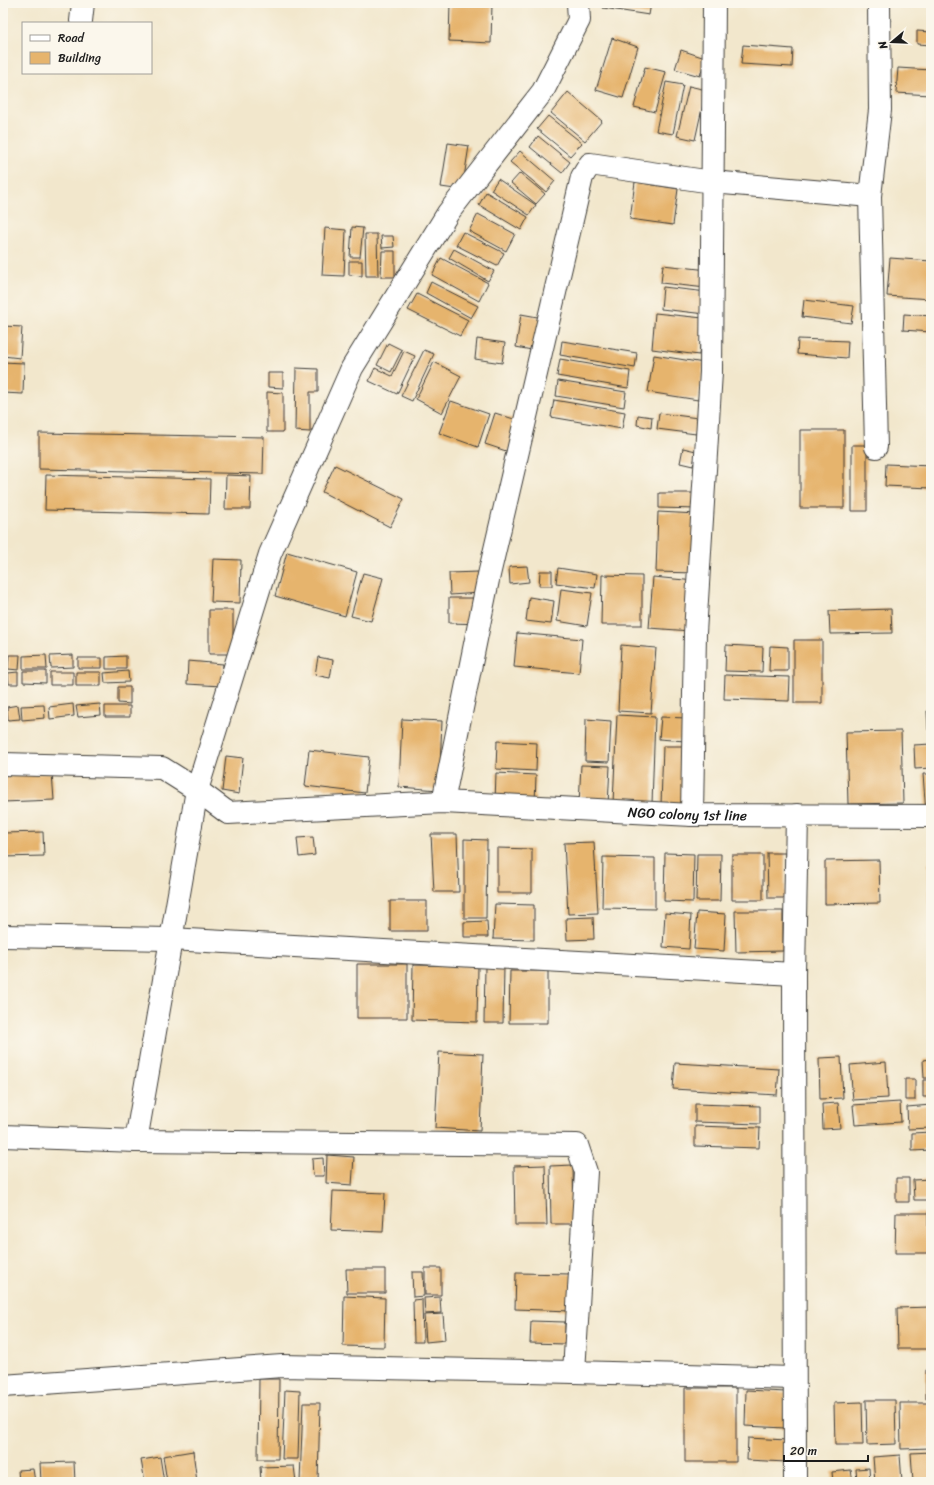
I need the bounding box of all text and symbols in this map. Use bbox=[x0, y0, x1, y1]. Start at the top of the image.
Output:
legend bbox=[22, 22, 152, 74]
north arrow bbox=[872, 22, 912, 62]
text: Road bbox=[58, 27, 85, 49]
text: N bbox=[873, 38, 894, 53]
text: Building bbox=[58, 47, 101, 69]
street label: NGO colony 1st line bbox=[627, 800, 747, 828]
scale bar bbox=[784, 1437, 868, 1463]
text: 20 m bbox=[790, 1440, 817, 1462]

